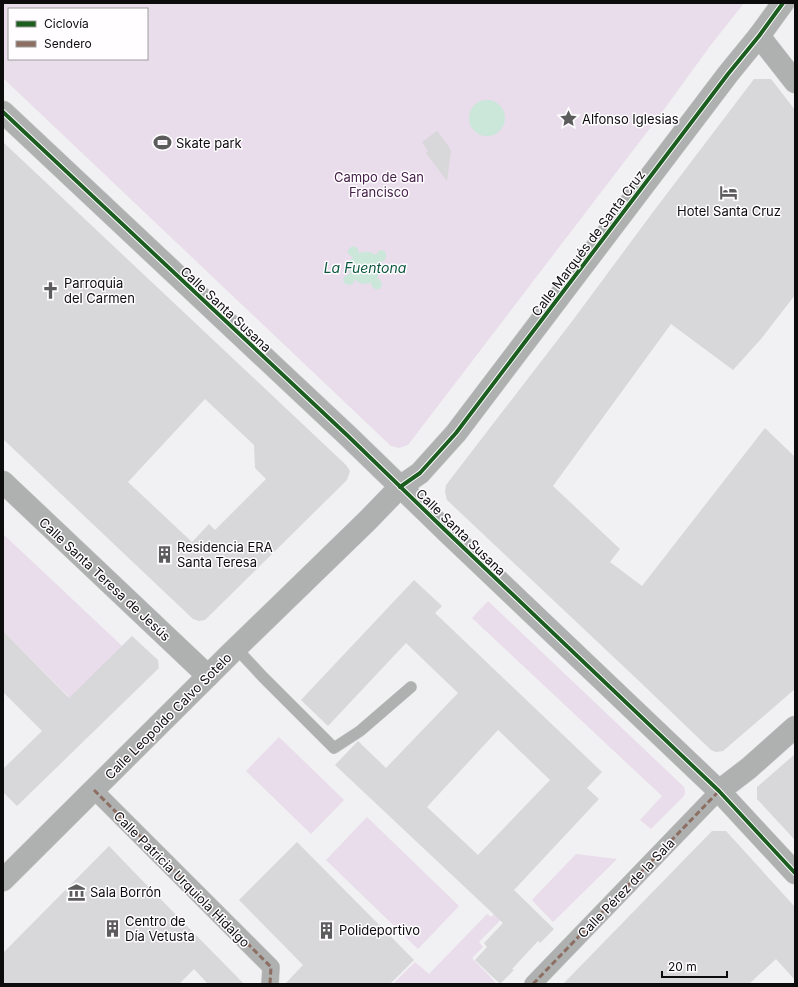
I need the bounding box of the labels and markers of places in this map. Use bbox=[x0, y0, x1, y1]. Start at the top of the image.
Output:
place icon: Alfonso Iglesias bbox=[559, 109, 579, 129]
place label: Alfonso Iglesias bbox=[582, 111, 679, 127]
sports icon: Skate park bbox=[153, 133, 173, 153]
place label: Skate park bbox=[176, 135, 242, 151]
hotel icon: Hotel Santa Cruz bbox=[719, 182, 739, 202]
place label: Hotel Santa Cruz bbox=[677, 203, 781, 219]
place label: Parroquia del Carmen bbox=[64, 275, 135, 306]
church icon: Parroquia del Carmen bbox=[41, 280, 61, 300]
place label: Residencia ERA Santa Teresa bbox=[177, 539, 273, 570]
building icon: Residencia ERA Santa Teresa bbox=[154, 544, 174, 564]
museum icon: Sala Borrón bbox=[67, 882, 87, 902]
place label: Sala Borrón bbox=[90, 884, 161, 900]
place label: Centro de Día Vetusta bbox=[125, 913, 195, 944]
building icon: Centro de Día Vetusta bbox=[102, 918, 122, 938]
building icon: Polideportivo bbox=[316, 920, 336, 940]
place label: Polideportivo bbox=[339, 922, 420, 938]

